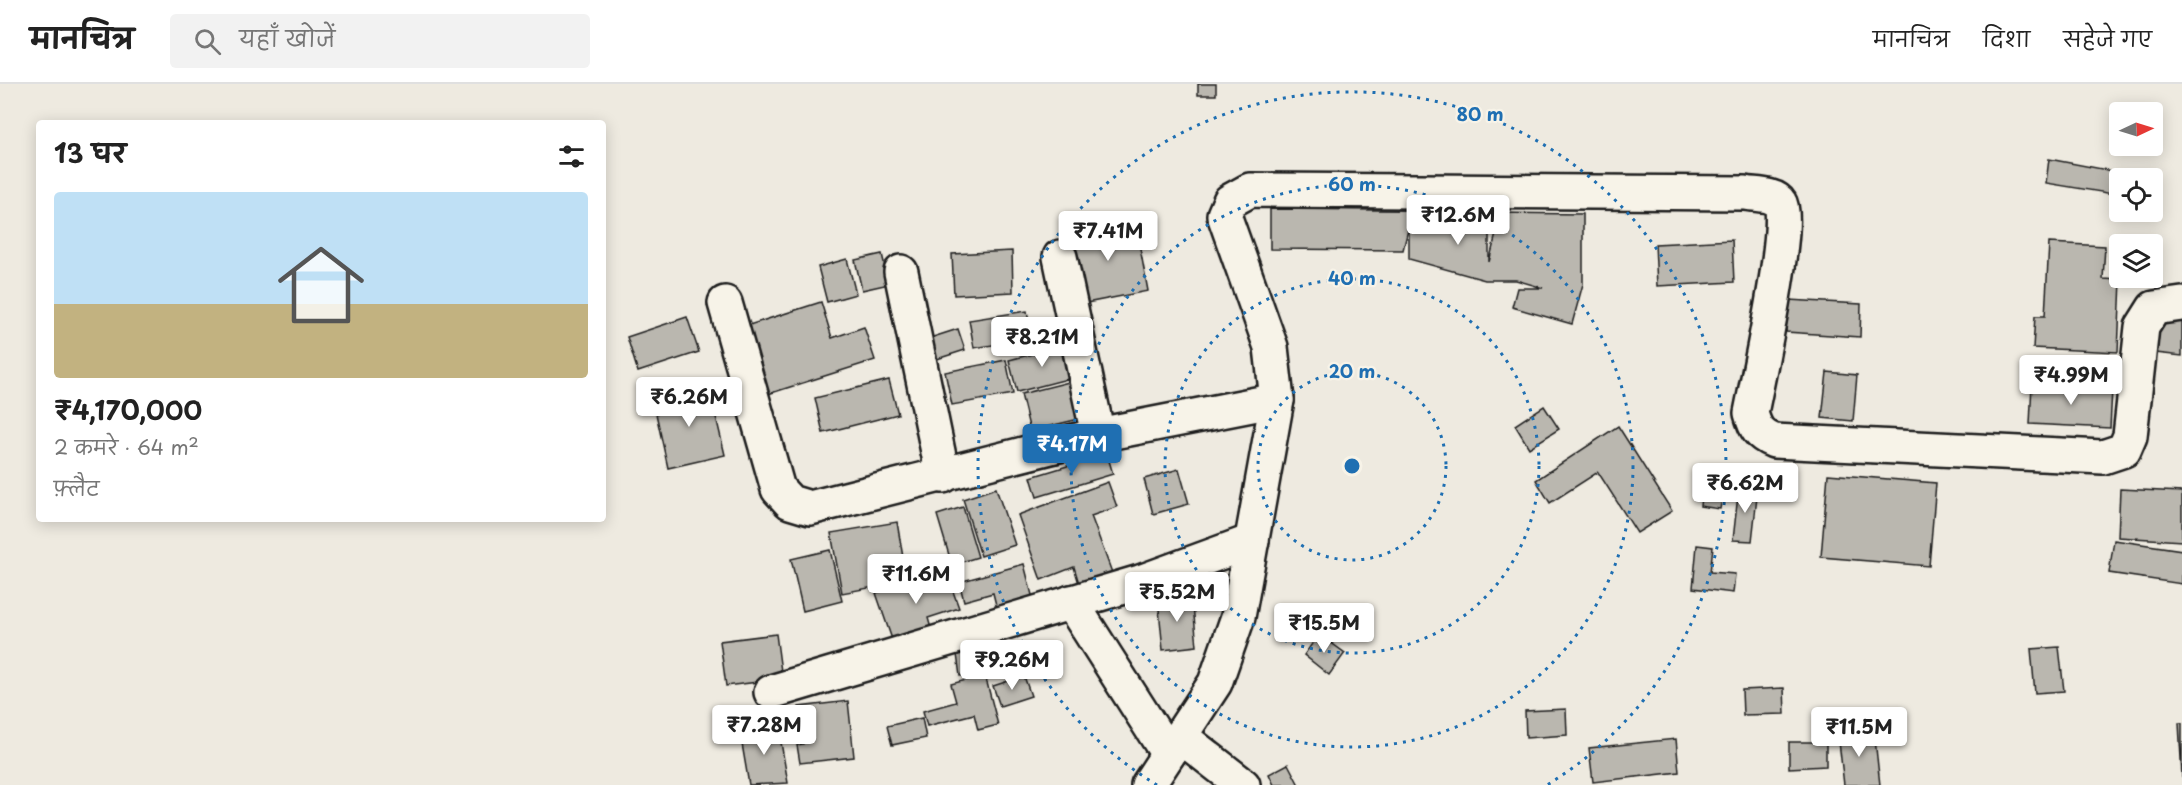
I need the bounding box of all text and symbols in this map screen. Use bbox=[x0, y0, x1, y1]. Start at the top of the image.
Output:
search box bbox=[170, 14, 590, 68]
text: मानचित्र bbox=[30, 16, 134, 59]
text: यहाँ खोजें bbox=[239, 21, 335, 54]
text: मानचित्र bbox=[1873, 22, 1950, 54]
text: दिशा bbox=[1983, 22, 2030, 54]
text: सहेजे गए bbox=[2063, 22, 2152, 54]
icon: search bbox=[191, 25, 224, 58]
text: 80 m bbox=[1456, 100, 1504, 127]
north arrow bbox=[2109, 102, 2163, 156]
map controls bbox=[2109, 102, 2163, 288]
text: 13 घर bbox=[54, 133, 126, 172]
icon: filters bbox=[555, 140, 588, 173]
button: locate bbox=[2109, 168, 2163, 222]
text: 60 m bbox=[1328, 170, 1376, 197]
pin: ₹12.6M bbox=[1409, 195, 1507, 246]
text: ₹12.6M bbox=[1421, 199, 1495, 229]
pin: ₹7.41M bbox=[1059, 211, 1157, 262]
text: ₹7.41M bbox=[1073, 215, 1143, 245]
icon: home bbox=[267, 231, 375, 339]
button: layers bbox=[2109, 234, 2163, 288]
text: 40 m bbox=[1328, 264, 1376, 291]
pin: ₹8.21M bbox=[993, 317, 1091, 368]
text: ₹8.21M bbox=[1005, 321, 1079, 351]
pin: ₹4.99M bbox=[2022, 355, 2120, 406]
text: 20 m bbox=[1329, 357, 1375, 384]
text: ₹4.99M bbox=[2033, 359, 2109, 389]
pin: ₹6.26M bbox=[640, 377, 738, 428]
text: ₹6.26M bbox=[650, 381, 728, 411]
text: ₹4,170,000 bbox=[54, 390, 202, 429]
pin: ₹4.17M bbox=[1023, 424, 1121, 475]
text: ₹4.17M bbox=[1037, 428, 1107, 458]
text: 2 कमरे · 64 m² bbox=[54, 432, 199, 462]
centre of rings bbox=[1342, 456, 1362, 476]
pin: ₹6.62M bbox=[1696, 463, 1794, 514]
text: ₹6.62M bbox=[1706, 467, 1784, 497]
text: फ़्लैट bbox=[54, 473, 100, 503]
pin: ₹11.6M bbox=[867, 554, 965, 605]
text: ₹11.6M bbox=[881, 558, 951, 588]
pin: ₹5.52M bbox=[1128, 572, 1226, 623]
text: ₹5.52M bbox=[1139, 576, 1215, 606]
pin: ₹15.5M bbox=[1275, 603, 1373, 654]
text: ₹15.5M bbox=[1288, 607, 1360, 637]
pin: ₹9.26M bbox=[963, 640, 1061, 691]
text: ₹9.26M bbox=[974, 644, 1050, 674]
pin: ₹7.28M bbox=[715, 705, 813, 756]
pin: ₹11.5M bbox=[1810, 707, 1908, 758]
text: ₹7.28M bbox=[726, 709, 802, 739]
text: ₹11.5M bbox=[1825, 711, 1893, 741]

